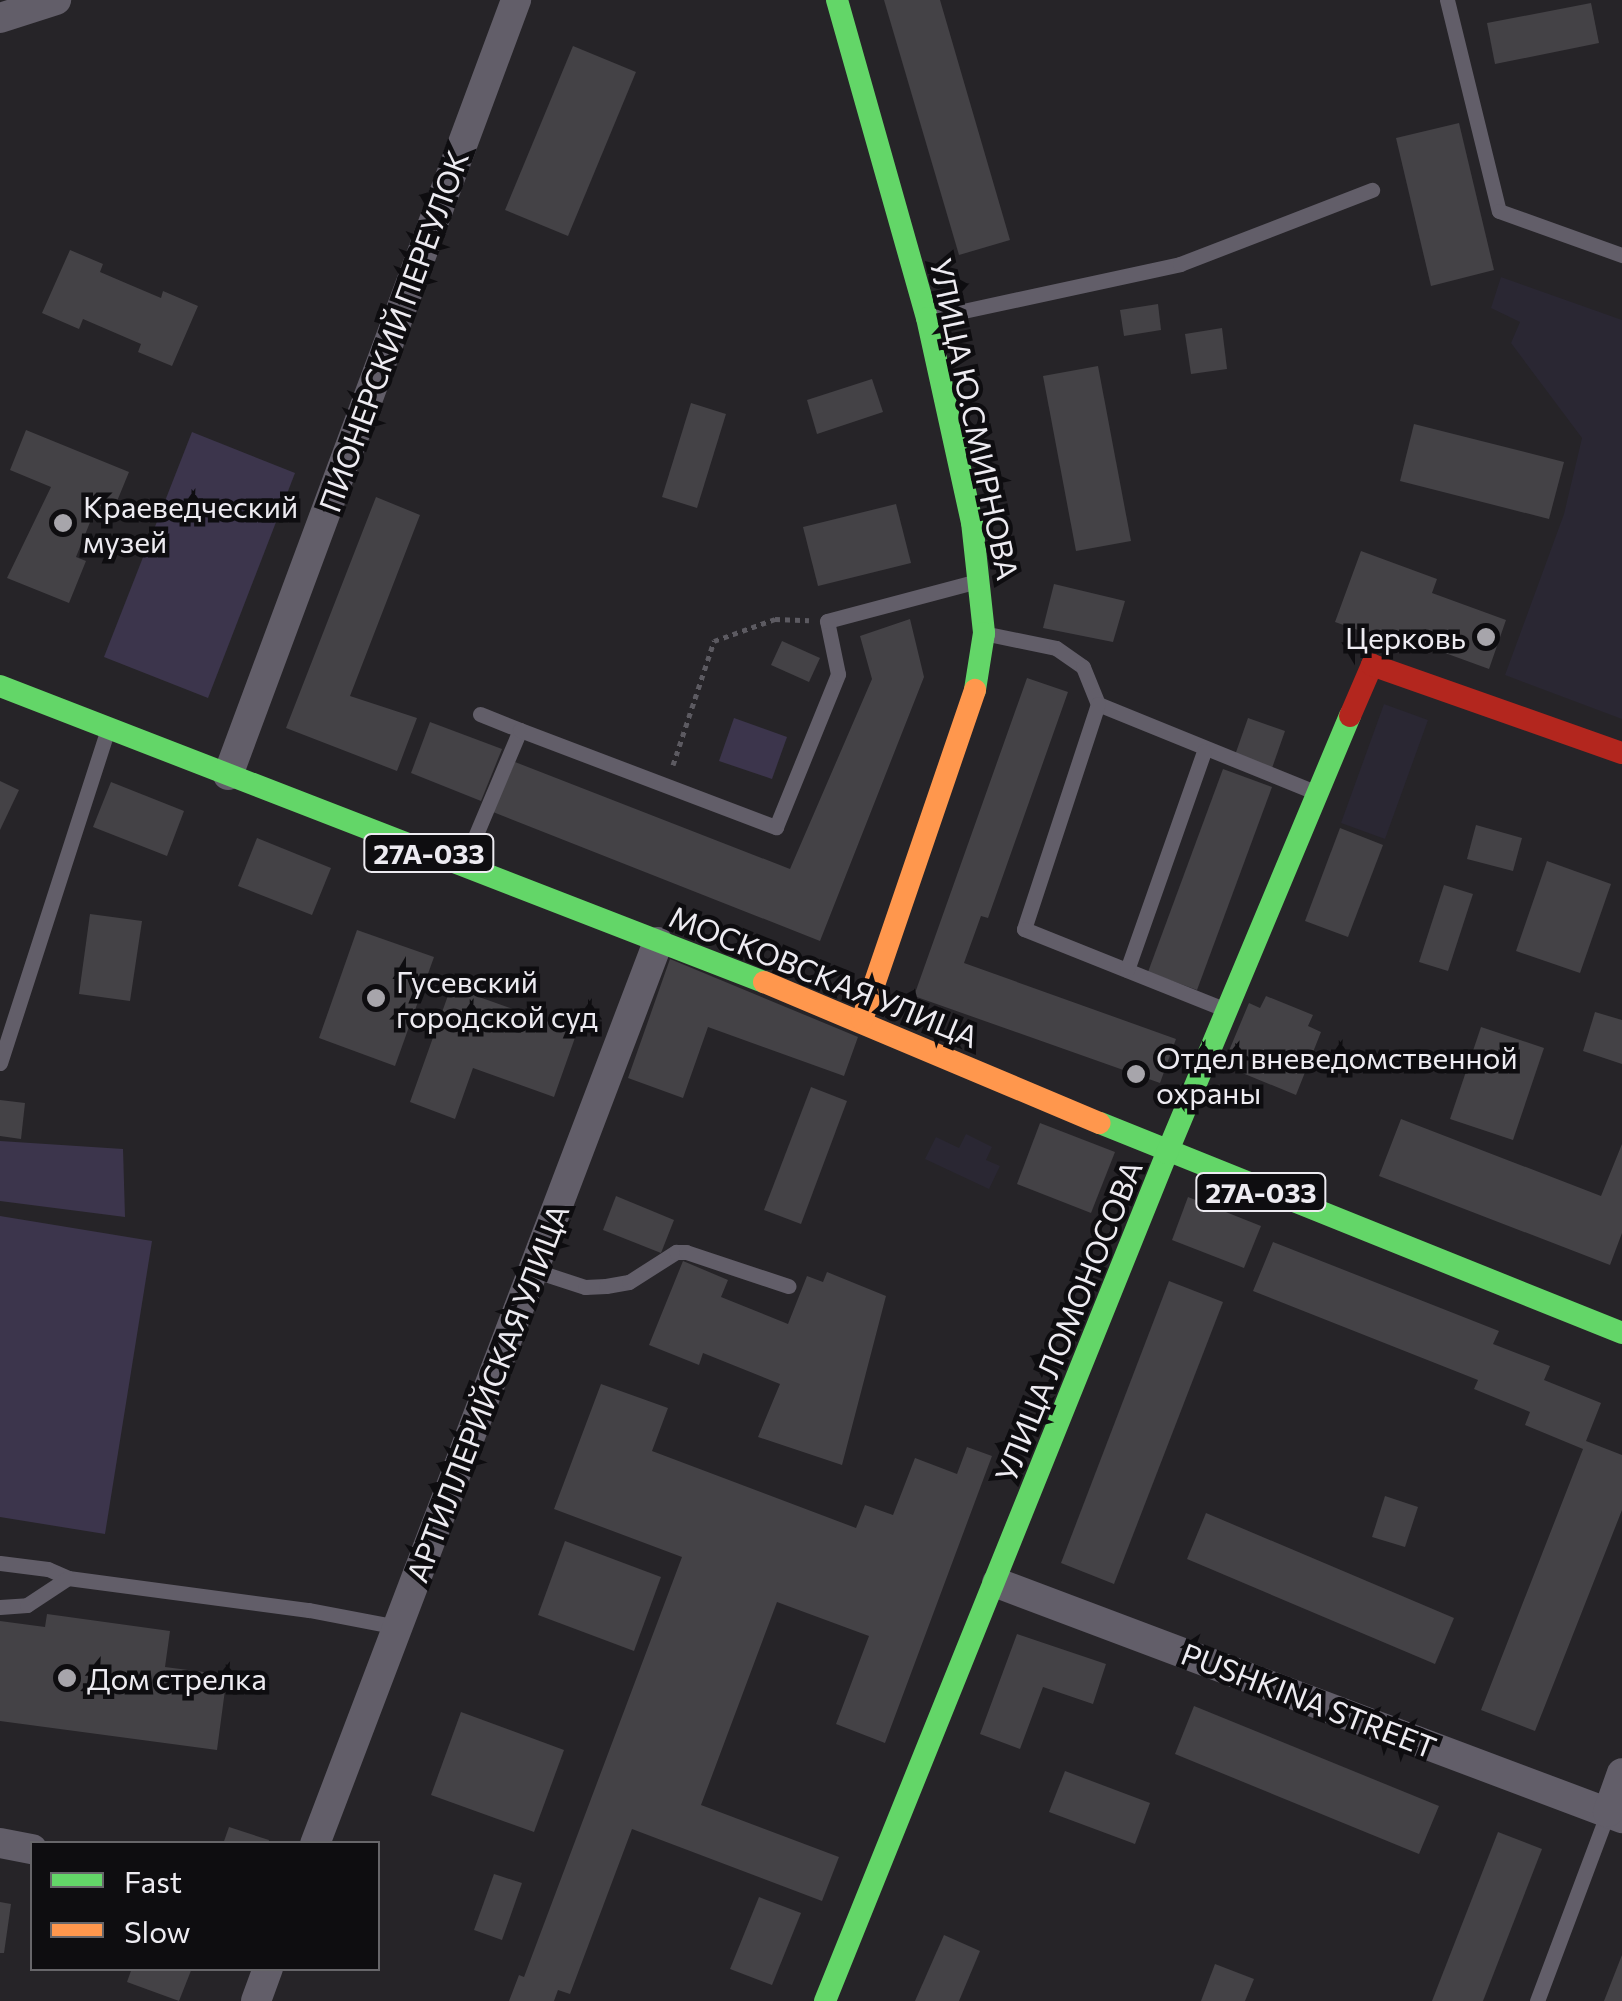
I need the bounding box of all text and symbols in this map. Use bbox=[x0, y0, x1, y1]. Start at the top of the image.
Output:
street label: ПИОНЕРСКИЙ ПЕРЕУЛОК bbox=[311, 145, 475, 517]
street label: УЛИЦА Ю.СМИРНОВА bbox=[923, 255, 1027, 583]
place label: Краеведческий музей bbox=[83, 488, 298, 558]
marker: Краеведческий музей bbox=[52, 512, 74, 534]
place label: Церковь bbox=[1345, 619, 1466, 655]
marker: Церковь bbox=[1475, 626, 1497, 648]
road number: 27А-033 bbox=[362, 830, 496, 876]
street label: МОСКОВСКАЯ УЛИЦА bbox=[664, 898, 984, 1054]
place label: Гусевский городской суд bbox=[396, 963, 598, 1034]
marker: Гусевский городской суд bbox=[365, 987, 387, 1009]
place label: Отдел вневедомственной охраны bbox=[1156, 1039, 1518, 1110]
marker: Отдел вневедомственной охраны bbox=[1125, 1063, 1147, 1085]
street label: УЛИЦА ЛОМОНОСОВА bbox=[987, 1155, 1149, 1487]
road number: 27А-033 bbox=[1194, 1169, 1328, 1215]
street label: АРТИЛЛЕРИЙСКАЯ УЛИЦА bbox=[398, 1199, 576, 1587]
street label: PUSHKINA STREET bbox=[1177, 1635, 1441, 1765]
place label: Дом стрелка bbox=[87, 1660, 267, 1696]
marker: Дом стрелка bbox=[56, 1667, 78, 1689]
legend bbox=[30, 1841, 380, 1971]
text: Fast bbox=[124, 1862, 182, 1899]
text: Slow bbox=[124, 1912, 191, 1949]

